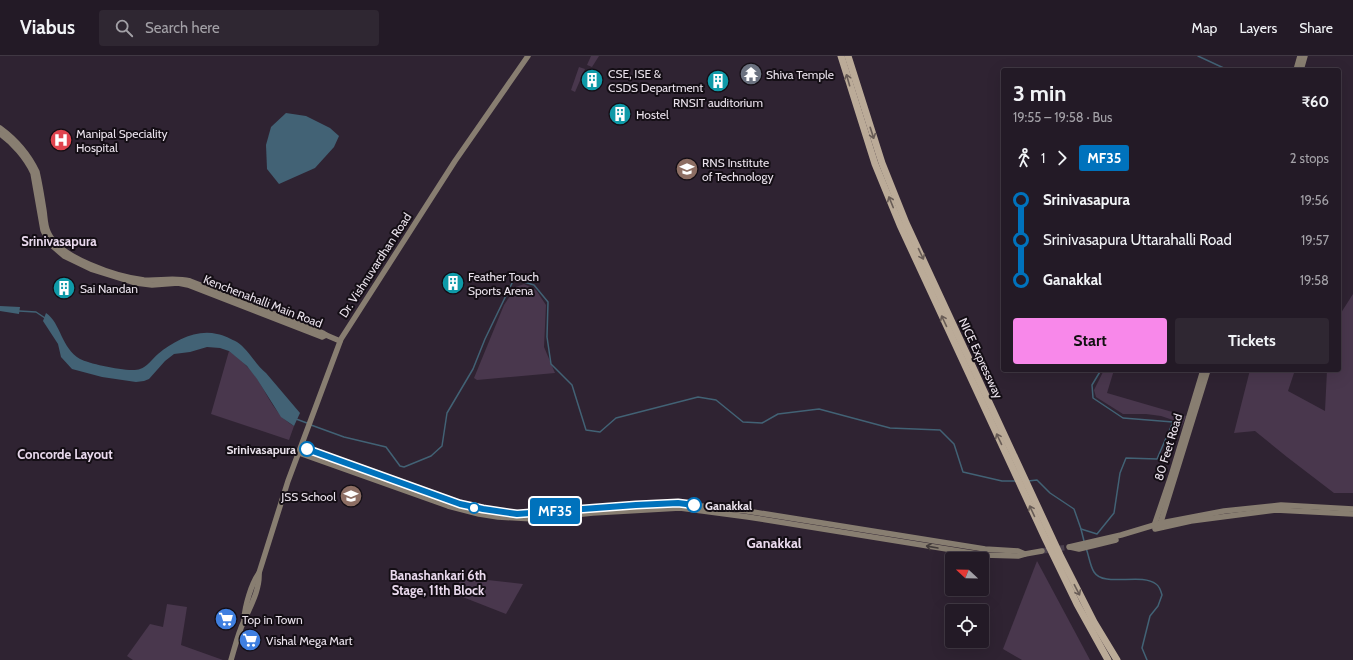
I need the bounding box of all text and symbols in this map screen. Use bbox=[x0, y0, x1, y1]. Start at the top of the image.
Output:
search box bbox=[99, 10, 379, 46]
text: Viabus bbox=[20, 16, 75, 39]
icon: search bbox=[113, 17, 135, 39]
text: Search here bbox=[145, 19, 220, 37]
text: Map bbox=[1192, 19, 1217, 37]
text: Layers bbox=[1239, 19, 1277, 37]
text: Share bbox=[1299, 19, 1333, 37]
temple icon: Shiva Temple bbox=[738, 61, 764, 87]
place label: CSE, ISE & CSDS Department bbox=[608, 66, 703, 95]
building icon: CSE, ISE & CSDS Department bbox=[579, 67, 605, 93]
place label: Shiva Temple bbox=[766, 67, 834, 82]
building icon: RNSIT auditorium bbox=[705, 68, 731, 94]
one-way arrow bbox=[844, 73, 851, 86]
text: 3 min bbox=[1013, 80, 1066, 107]
text: ₹60 bbox=[1302, 93, 1329, 111]
place label: RNSIT auditorium bbox=[673, 95, 763, 110]
building icon: Hostel bbox=[607, 101, 633, 127]
place label: Hostel bbox=[636, 107, 669, 122]
text: 19:55 – 19:58 · Bus bbox=[1013, 109, 1112, 125]
place label: Manipal Speciality Hospital bbox=[76, 126, 168, 155]
hospital icon: Manipal Speciality Hospital bbox=[48, 127, 74, 153]
one-way arrow bbox=[869, 127, 876, 140]
icon: walk bbox=[1013, 147, 1035, 169]
icon: forward bbox=[1051, 147, 1073, 169]
text: MF35 bbox=[1087, 149, 1121, 167]
text: 1 bbox=[1041, 150, 1045, 166]
text: 2 stops bbox=[1290, 150, 1329, 166]
place label: RNS Institute of Technology bbox=[702, 155, 773, 184]
school or university icon: RNS Institute of Technology bbox=[674, 156, 700, 182]
text: Srinivasapura bbox=[1043, 191, 1130, 209]
text: 19:56 bbox=[1300, 192, 1329, 208]
one-way arrow bbox=[886, 197, 894, 209]
street label: Dr. Vishnuvardhan Road bbox=[336, 210, 414, 320]
text: Srinivasapura Uttarahalli Road bbox=[1043, 231, 1232, 249]
text: 19:57 bbox=[1301, 232, 1329, 248]
district label: Srinivasapura bbox=[21, 233, 97, 249]
one-way arrow bbox=[918, 247, 925, 259]
place label: Feather Touch Sports Arena bbox=[468, 269, 539, 298]
building icon: Feather Touch Sports Arena bbox=[440, 270, 466, 296]
street label: Kenchenahalli Main Road bbox=[201, 271, 325, 331]
text: Ganakkal bbox=[1043, 271, 1102, 289]
text: 19:58 bbox=[1300, 272, 1329, 288]
building icon: Sai Nandan bbox=[51, 275, 77, 301]
place label: Sai Nandan bbox=[80, 281, 138, 296]
one-way arrow bbox=[940, 315, 947, 327]
street label: NICE Expressway bbox=[956, 315, 1006, 401]
button: Start bbox=[1013, 318, 1167, 364]
button: Tickets bbox=[1175, 318, 1329, 364]
street label: 80 Feet Road bbox=[1151, 412, 1185, 482]
one-way arrow bbox=[995, 433, 1002, 445]
marker: Srinivasapura bbox=[299, 441, 315, 457]
place label: Srinivasapura bbox=[226, 442, 296, 457]
district label: Concorde Layout bbox=[17, 446, 113, 462]
school or university icon: JSS School bbox=[338, 483, 364, 509]
place label: JSS School bbox=[280, 489, 336, 504]
marker: Ganakkal bbox=[686, 497, 702, 513]
line badge: MF35 bbox=[527, 498, 583, 524]
place label: Ganakkal bbox=[705, 498, 752, 513]
unlabelled marker bbox=[468, 502, 480, 514]
text: MF35 bbox=[538, 502, 572, 520]
one-way arrow bbox=[1028, 506, 1035, 518]
district label: Ganakkal bbox=[746, 534, 802, 552]
one-way arrow bbox=[925, 542, 938, 550]
north arrow bbox=[945, 552, 989, 596]
map controls bbox=[945, 552, 989, 648]
district label: Banashankari 6th Stage, 11th Block bbox=[390, 567, 486, 598]
one-way arrow bbox=[1074, 583, 1082, 595]
button: locate bbox=[945, 604, 989, 648]
supermarket icon: Top in Town bbox=[213, 606, 239, 632]
place label: Top in Town bbox=[242, 612, 303, 627]
supermarket icon: Vishal Mega Mart bbox=[237, 627, 263, 653]
place label: Vishal Mega Mart bbox=[266, 633, 353, 648]

